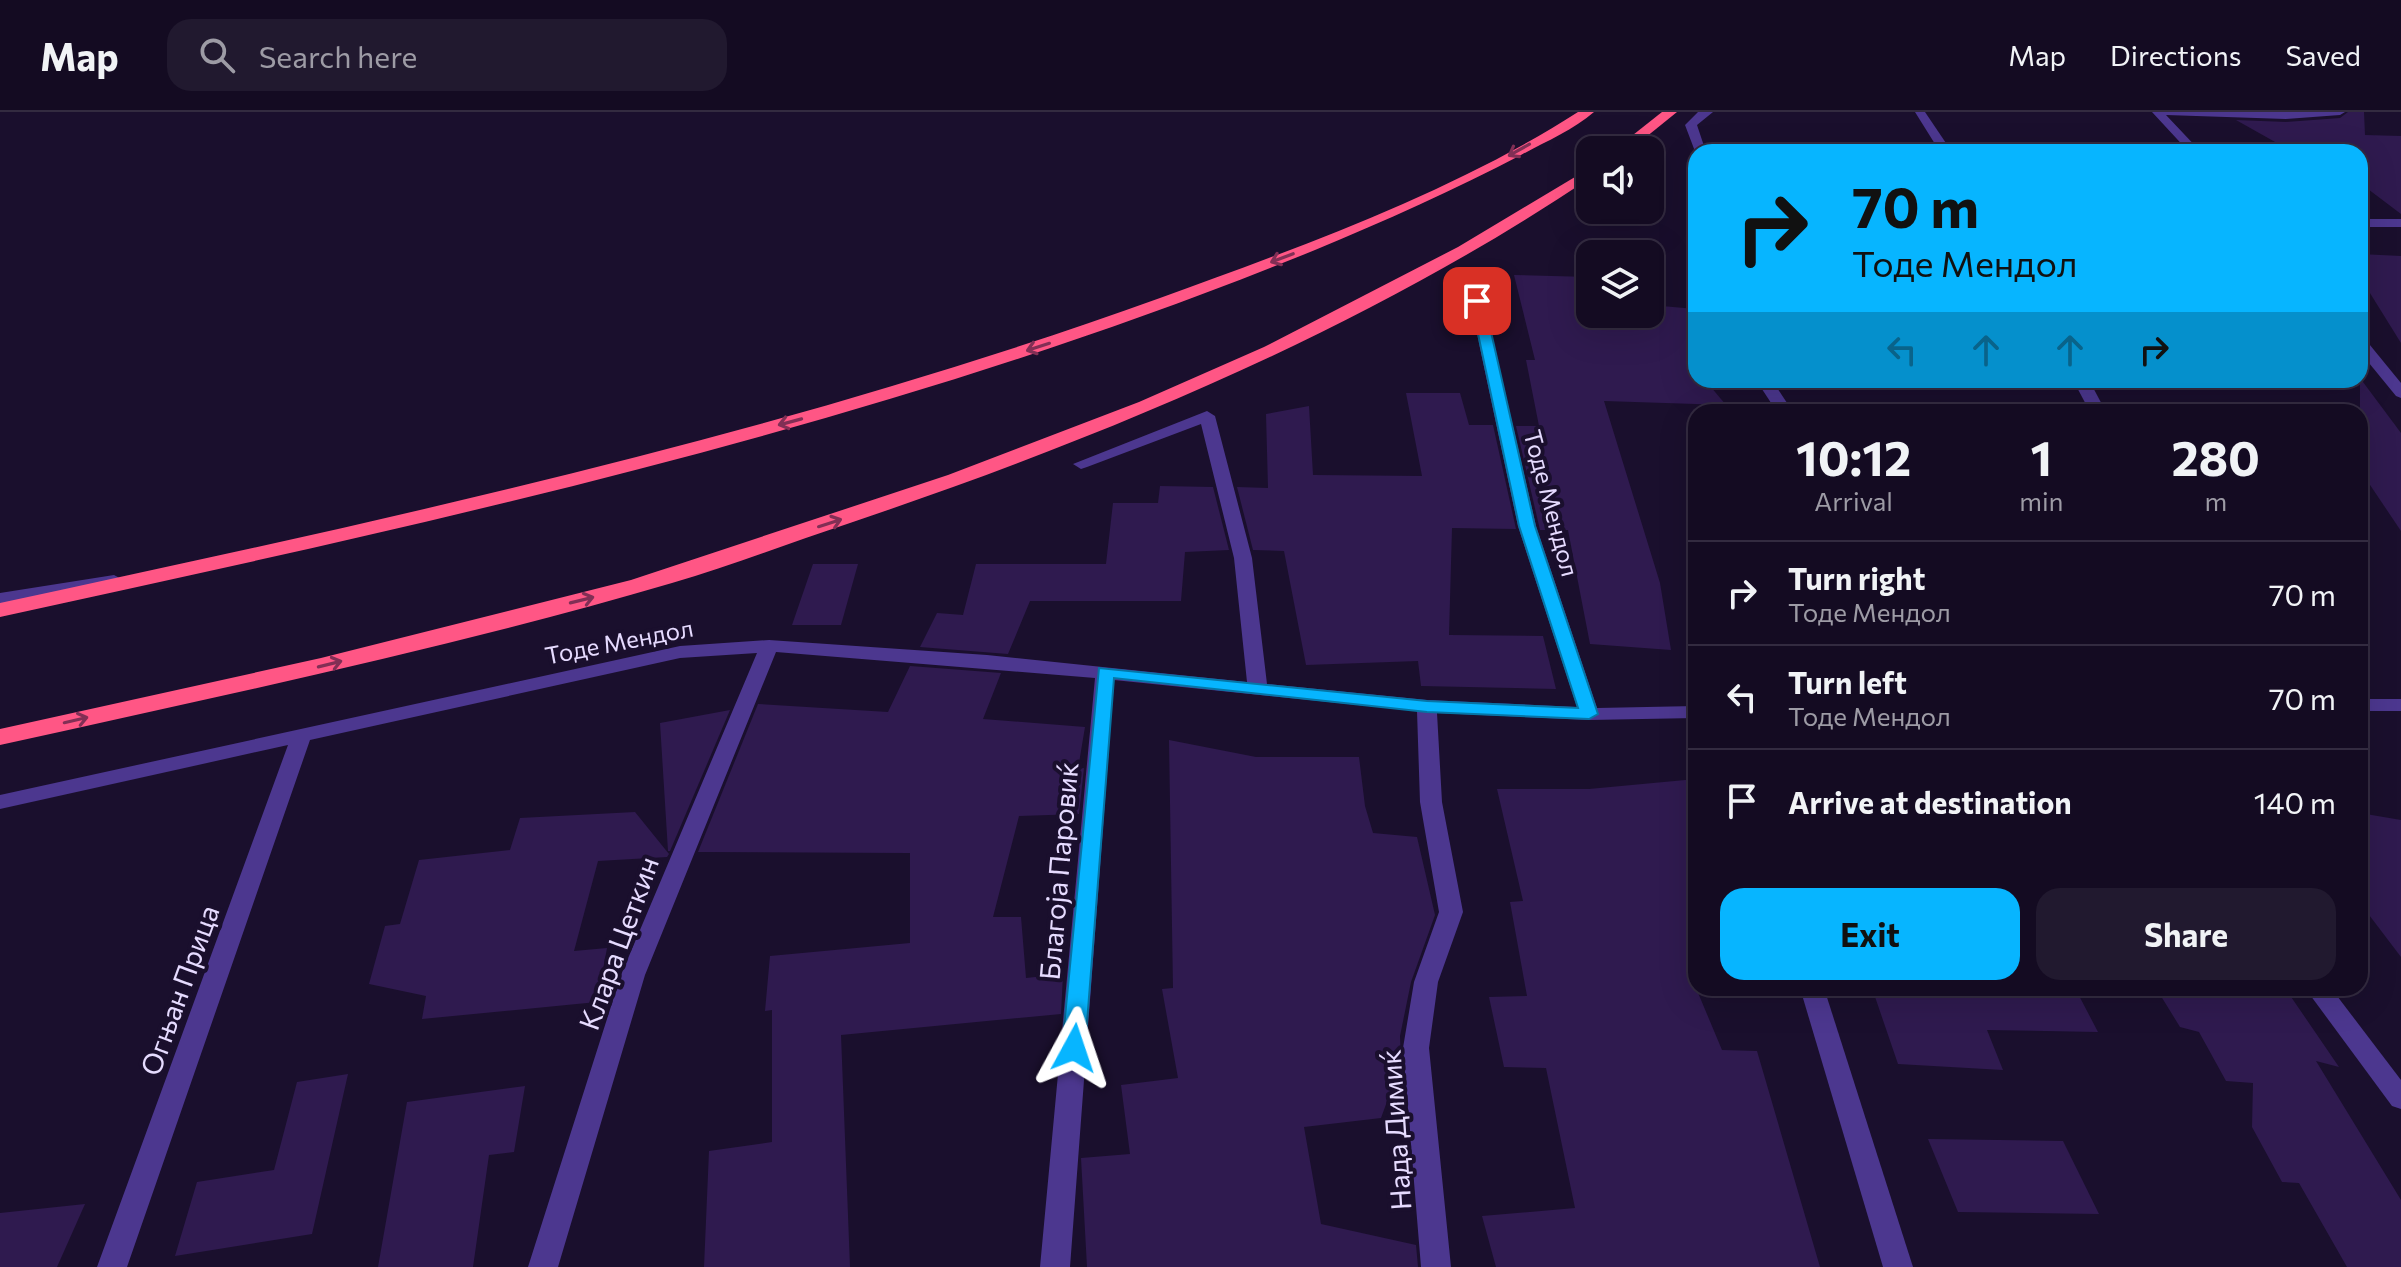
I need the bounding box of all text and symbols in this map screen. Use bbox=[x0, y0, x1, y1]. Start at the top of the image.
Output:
search box bbox=[167, 19, 727, 91]
text: Map bbox=[40, 32, 119, 79]
icon: search bbox=[195, 33, 239, 77]
text: Search here bbox=[259, 37, 417, 74]
text: Map bbox=[2008, 38, 2066, 72]
text: Directions bbox=[2110, 38, 2241, 72]
text: Saved bbox=[2285, 38, 2361, 72]
map controls bbox=[1576, 136, 1664, 328]
button: sound bbox=[1576, 136, 1664, 224]
one-way arrow bbox=[1508, 143, 1531, 159]
text: 70 m bbox=[1852, 171, 1979, 240]
icon: right bbox=[1720, 176, 1824, 280]
button: layers bbox=[1576, 240, 1664, 328]
text: Тоде Мендол bbox=[1852, 240, 2077, 284]
one-way arrow bbox=[1271, 252, 1295, 266]
pin bbox=[1443, 267, 1511, 335]
icon: arrive bbox=[1455, 279, 1499, 323]
icon: left bbox=[1880, 328, 1924, 372]
icon: ahead bbox=[1964, 328, 2008, 372]
icon: ahead bbox=[2048, 328, 2092, 372]
icon: right bbox=[2132, 328, 2176, 372]
one-way arrow bbox=[1026, 340, 1052, 355]
one-way arrow bbox=[777, 416, 803, 431]
street label: Тоде Мендол bbox=[1519, 427, 1585, 579]
text: 10:12 bbox=[1796, 427, 1911, 486]
text: 1 bbox=[2030, 427, 2052, 486]
text: 280 bbox=[2171, 427, 2260, 486]
text: Arrival bbox=[1814, 485, 1893, 516]
text: min bbox=[2019, 485, 2063, 516]
text: m bbox=[2204, 485, 2227, 516]
one-way arrow bbox=[817, 514, 842, 529]
text: Turn right bbox=[1788, 559, 1925, 596]
icon: right bbox=[1720, 571, 1764, 615]
text: 70 m bbox=[2269, 575, 2336, 612]
one-way arrow bbox=[568, 591, 594, 606]
text: Тоде Мендол bbox=[1788, 596, 1951, 627]
street label: Тоде Мендол bbox=[542, 612, 696, 670]
one-way arrow bbox=[316, 655, 342, 670]
text: Turn left bbox=[1788, 663, 1907, 700]
icon: left bbox=[1720, 675, 1764, 719]
text: 70 m bbox=[2269, 679, 2336, 716]
text: Тоде Мендол bbox=[1788, 700, 1951, 731]
one-way arrow bbox=[63, 712, 88, 727]
street label: Благоја Паровиќ bbox=[1032, 761, 1084, 981]
icon: arrive bbox=[1720, 779, 1764, 823]
text: Arrive at destination bbox=[1788, 783, 2072, 820]
text: 140 m bbox=[2254, 783, 2336, 820]
street label: Клара Цеткин bbox=[571, 852, 665, 1034]
button: Exit bbox=[1720, 888, 2020, 980]
button: Share bbox=[2036, 888, 2336, 980]
street label: Огњан Прица bbox=[132, 900, 226, 1080]
position arrow bbox=[1032, 1006, 1116, 1090]
street label: Нада Димиќ bbox=[1372, 1049, 1418, 1211]

